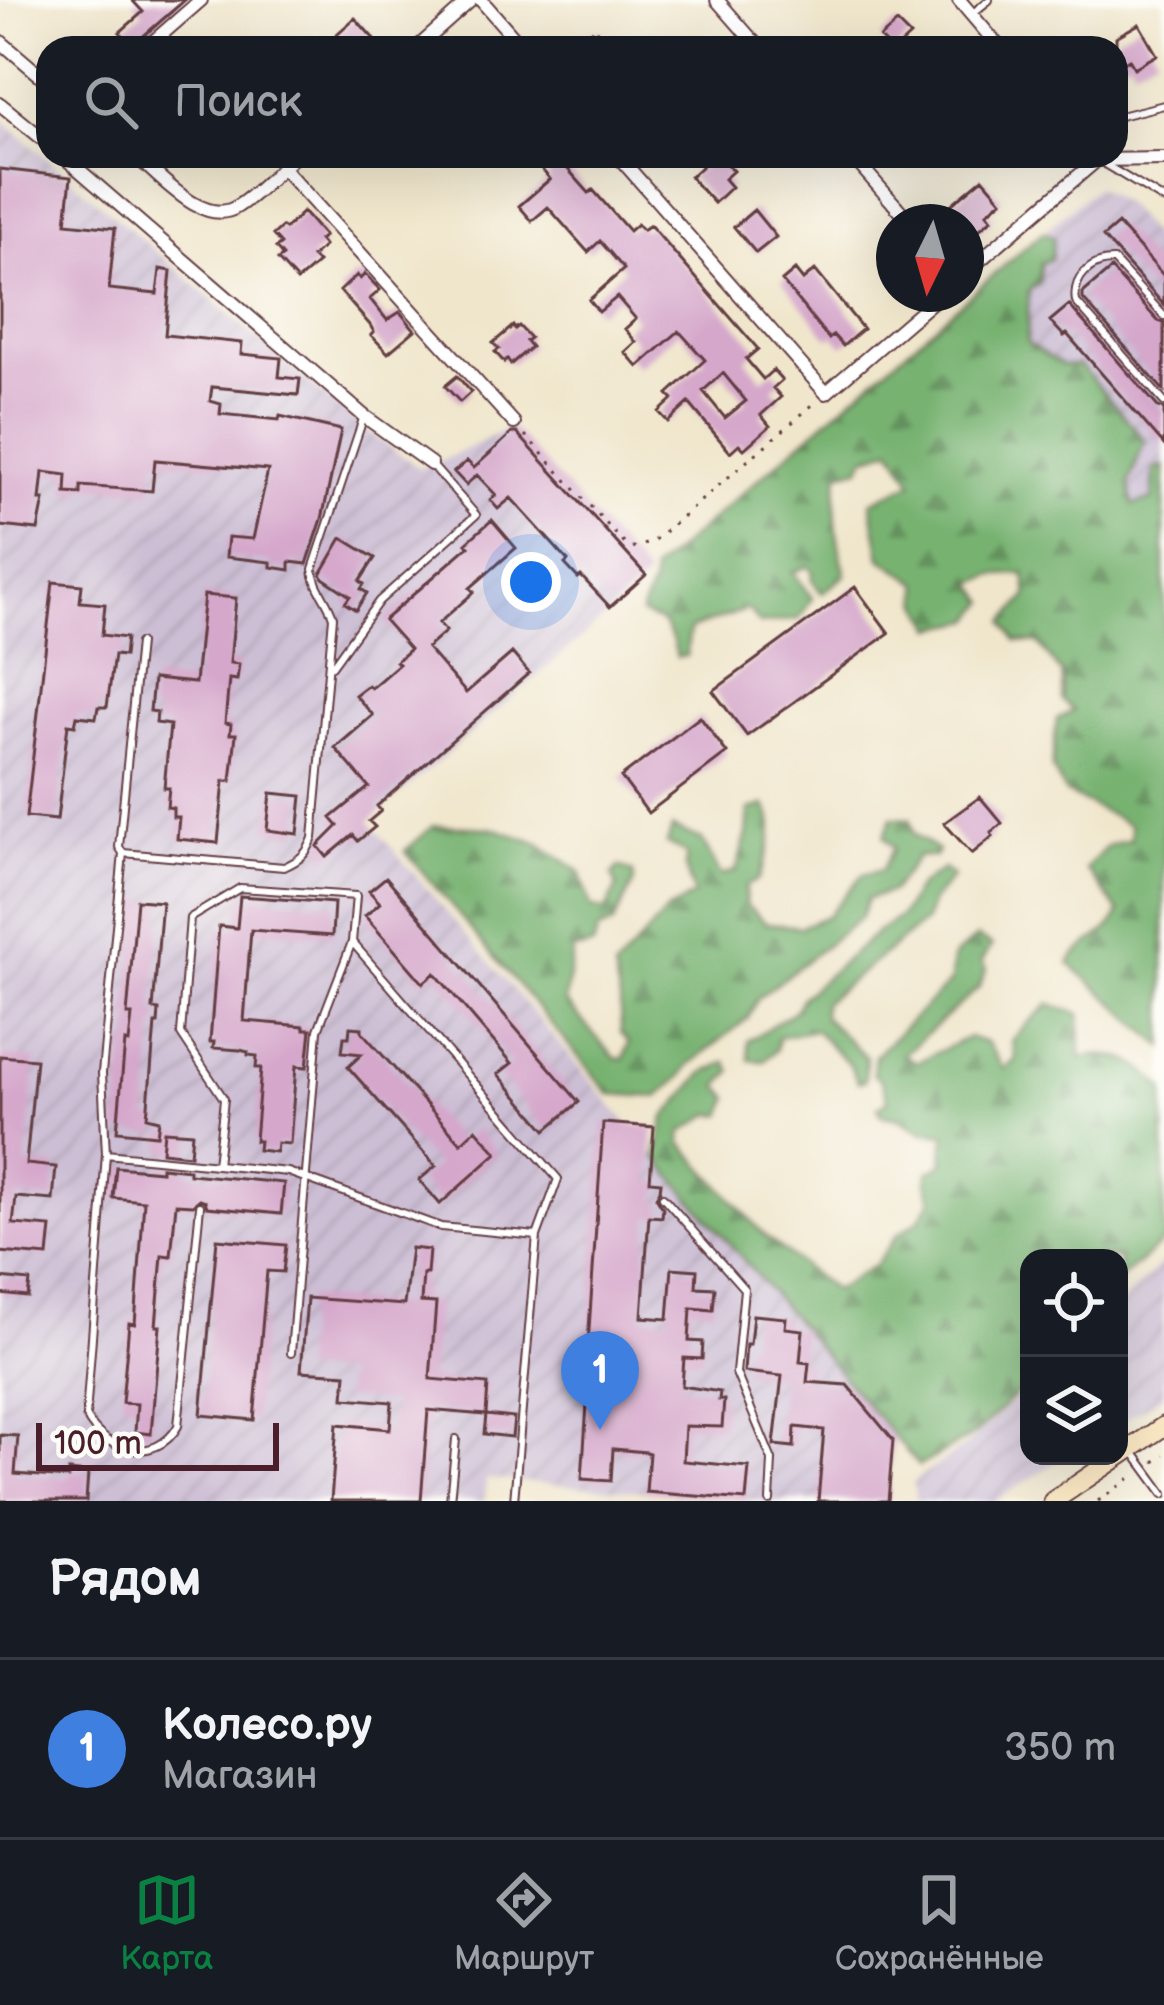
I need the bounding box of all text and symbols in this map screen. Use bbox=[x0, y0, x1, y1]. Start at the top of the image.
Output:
search box bbox=[36, 36, 1128, 168]
icon: search bbox=[78, 69, 144, 135]
text: Поиск bbox=[174, 75, 302, 130]
north arrow bbox=[876, 204, 984, 312]
your location bbox=[501, 552, 561, 612]
map controls bbox=[1020, 1249, 1128, 1465]
button: locate bbox=[1020, 1249, 1128, 1357]
pin: 1 bbox=[561, 1331, 639, 1430]
button: layers bbox=[1020, 1357, 1128, 1465]
scale bar bbox=[36, 1417, 279, 1470]
text: 100 m bbox=[54, 1424, 142, 1464]
text: Рядом bbox=[48, 1549, 202, 1610]
text: Колесо.ру bbox=[162, 1698, 372, 1753]
text: 1 bbox=[79, 1725, 95, 1772]
text: 350 m bbox=[1004, 1725, 1116, 1772]
text: Магазин bbox=[162, 1753, 318, 1800]
tab: Карта bbox=[120, 1867, 213, 1979]
tab: Маршрут bbox=[454, 1867, 594, 1979]
tab: Сохранённые bbox=[835, 1867, 1044, 1979]

